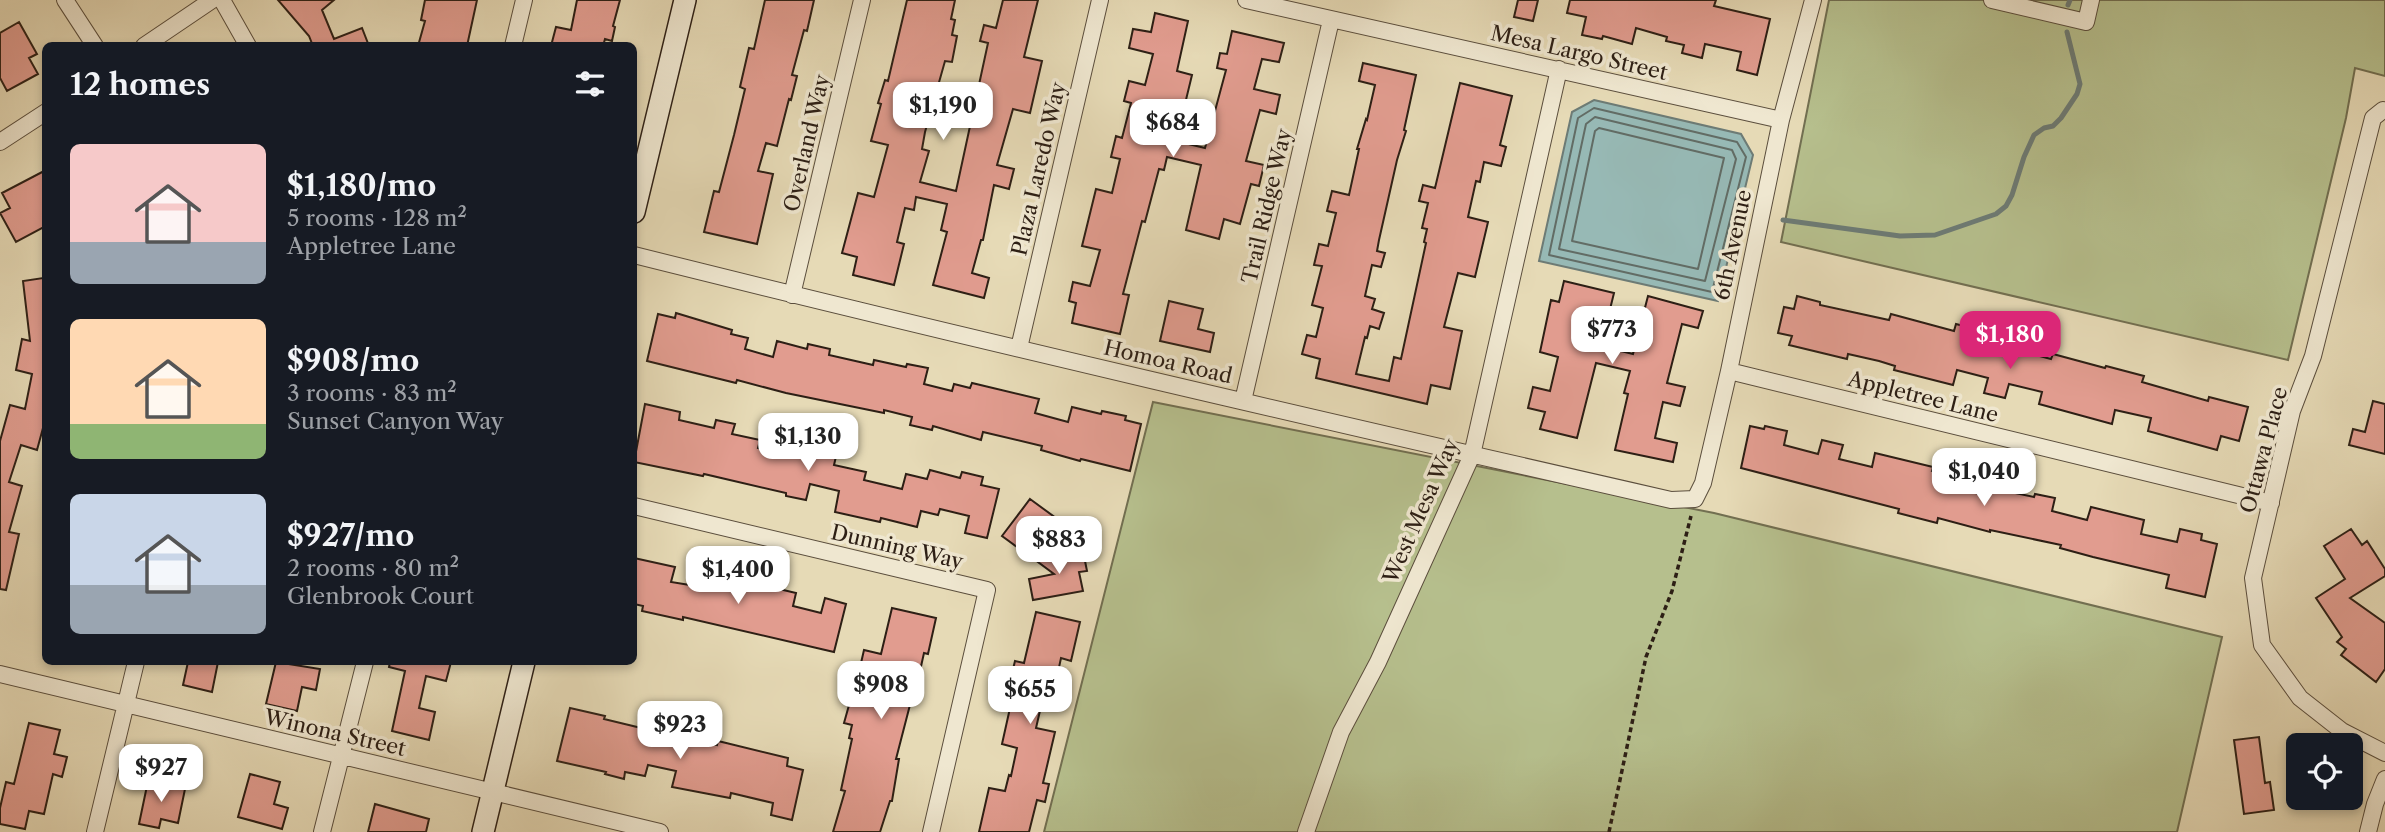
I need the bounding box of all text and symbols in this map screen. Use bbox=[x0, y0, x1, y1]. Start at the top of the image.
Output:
street label: Mesa Largo Street bbox=[1488, 20, 1670, 85]
icon: filters bbox=[571, 65, 609, 103]
text: 12 homes bbox=[70, 66, 210, 103]
street label: Overland Way bbox=[779, 71, 835, 214]
street label: Plaza Laredo Way bbox=[1006, 79, 1071, 258]
pin: $1,190 bbox=[886, 82, 1000, 142]
text: $1,190 bbox=[909, 91, 977, 119]
pin: $684 bbox=[1132, 100, 1214, 159]
text: $684 bbox=[1146, 108, 1200, 136]
street label: Trail Ridge Way bbox=[1237, 126, 1297, 286]
text: $1,180/mo bbox=[287, 167, 436, 204]
icon: home bbox=[126, 172, 210, 256]
street label: 6th Avenue bbox=[1709, 187, 1756, 302]
text: 5 rooms · 128 m² bbox=[287, 204, 467, 232]
text: Appletree Lane bbox=[287, 232, 456, 260]
pin: $773 bbox=[1571, 306, 1653, 366]
pin: $1,180 bbox=[1953, 312, 2067, 371]
text: $773 bbox=[1587, 315, 1637, 343]
text: $1,180 bbox=[1976, 320, 2044, 348]
street label: Homoa Road bbox=[1101, 335, 1235, 388]
text: $908/mo bbox=[287, 342, 419, 379]
icon: home bbox=[126, 347, 210, 431]
street label: Appletree Lane bbox=[1844, 365, 2001, 427]
text: 3 rooms · 83 m² bbox=[287, 379, 457, 407]
street label: Ottawa Place bbox=[2235, 384, 2292, 516]
text: Sunset Canyon Way bbox=[287, 407, 504, 435]
pin: $1,130 bbox=[751, 414, 865, 473]
text: $1,130 bbox=[774, 422, 842, 450]
street label: West Mesa Way bbox=[1377, 434, 1464, 588]
pin: $1,040 bbox=[1927, 448, 2041, 508]
text: $1,040 bbox=[1948, 457, 2020, 485]
pin: $883 bbox=[1018, 516, 1100, 576]
text: $927/mo bbox=[287, 517, 414, 554]
street label: Dunning Way bbox=[829, 519, 966, 574]
icon: home bbox=[126, 522, 210, 606]
text: $883 bbox=[1032, 525, 1086, 553]
pin: $1,400 bbox=[681, 546, 795, 606]
text: 2 rooms · 80 m² bbox=[287, 554, 459, 582]
text: $1,400 bbox=[702, 555, 774, 583]
text: Glenbrook Court bbox=[287, 582, 474, 610]
pin: $908 bbox=[840, 662, 922, 721]
pin: $655 bbox=[989, 666, 1071, 726]
text: $908 bbox=[853, 670, 909, 698]
text: $655 bbox=[1004, 675, 1056, 703]
pin: $923 bbox=[639, 702, 721, 761]
street label: Winona Street bbox=[261, 704, 409, 761]
text: $923 bbox=[653, 710, 707, 738]
map controls bbox=[2286, 733, 2363, 810]
button: locate bbox=[2286, 733, 2363, 810]
pin: $927 bbox=[120, 744, 202, 804]
text: $927 bbox=[135, 753, 187, 781]

